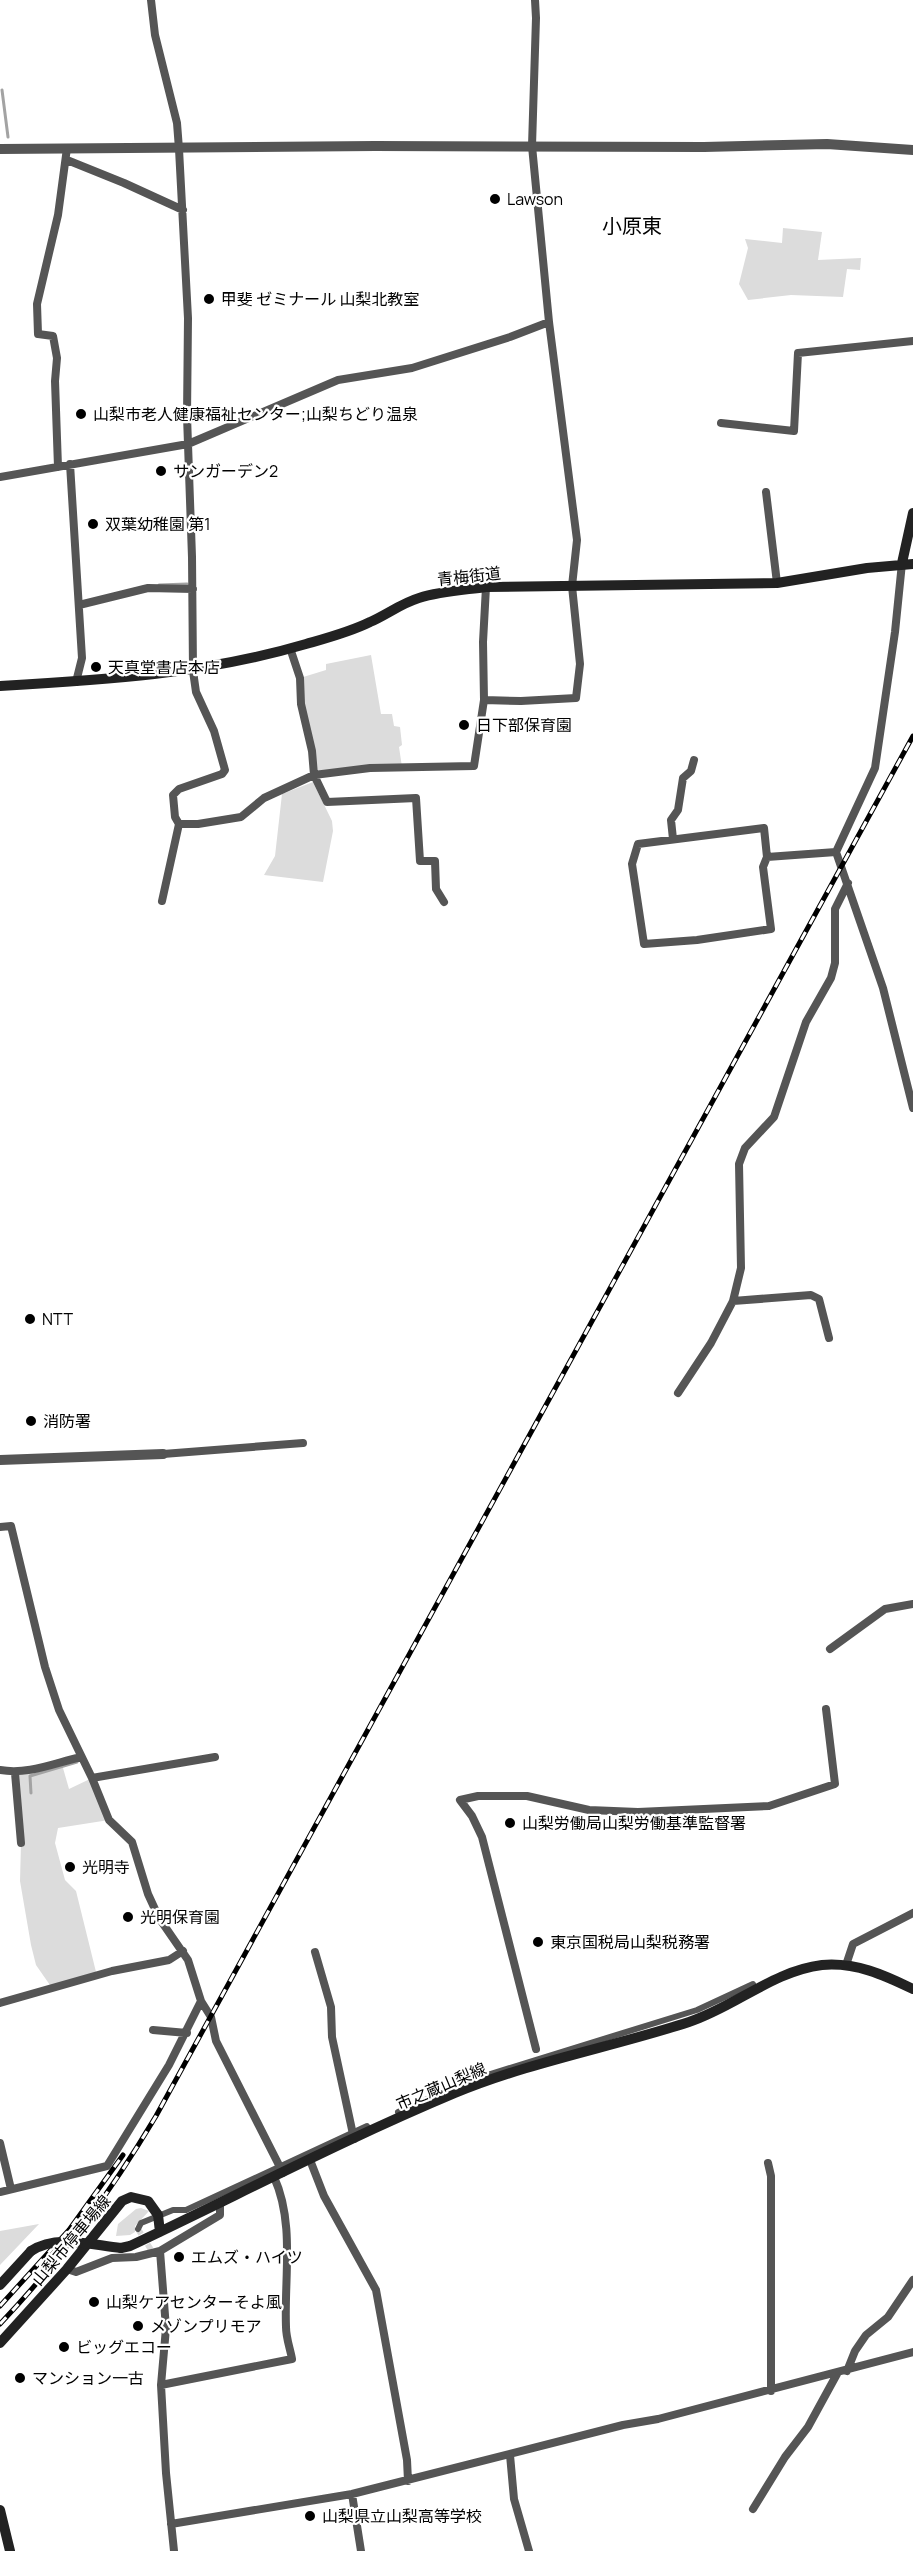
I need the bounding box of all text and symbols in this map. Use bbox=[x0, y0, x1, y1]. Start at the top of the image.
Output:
place label: Lawson bbox=[507, 188, 563, 210]
marker: Lawson bbox=[488, 192, 502, 206]
district label: 小原東 bbox=[602, 212, 662, 239]
place label: 甲斐 ゼミナール 山梨北教室 bbox=[221, 288, 419, 310]
marker: 甲斐 ゼミナール 山梨北教室 bbox=[202, 292, 216, 306]
place label: 山梨市老人健康福祉センター;山梨ちどり温泉 bbox=[93, 403, 418, 425]
marker: 山梨市老人健康福祉センター;山梨ちどり温泉 bbox=[74, 407, 88, 421]
place label: サンガーデン2 bbox=[173, 460, 278, 482]
marker: サンガーデン2 bbox=[154, 464, 168, 478]
place label: 双葉幼稚園 第1 bbox=[105, 513, 210, 535]
marker: 双葉幼稚園 第1 bbox=[86, 517, 100, 531]
street label: 青梅街道 bbox=[436, 562, 502, 590]
place label: 天真堂書店本店 bbox=[108, 656, 220, 678]
marker: 天真堂書店本店 bbox=[89, 660, 103, 674]
place label: 日下部保育園 bbox=[476, 714, 572, 736]
marker: 日下部保育園 bbox=[457, 718, 471, 732]
place label: NTT bbox=[42, 1308, 73, 1330]
marker: NTT bbox=[23, 1312, 37, 1326]
place label: 消防署 bbox=[43, 1410, 91, 1432]
marker: 消防署 bbox=[24, 1414, 38, 1428]
place label: 山梨労働局山梨労働基準監督署 bbox=[522, 1812, 746, 1834]
marker: 山梨労働局山梨労働基準監督署 bbox=[503, 1816, 517, 1830]
place label: 光明寺 bbox=[82, 1856, 130, 1878]
marker: 光明寺 bbox=[63, 1860, 77, 1874]
place label: 光明保育園 bbox=[140, 1906, 220, 1928]
marker: 光明保育園 bbox=[121, 1910, 135, 1924]
place label: 東京国税局山梨税務署 bbox=[550, 1931, 710, 1953]
marker: 東京国税局山梨税務署 bbox=[531, 1935, 545, 1949]
street label: 市之蔵山梨線 bbox=[393, 2057, 489, 2115]
street label: 山梨市停車場線 bbox=[27, 2190, 115, 2290]
place label: エムズ・ハイツ bbox=[191, 2246, 303, 2268]
marker: エムズ・ハイツ bbox=[172, 2250, 186, 2264]
place label: 山梨ケアセンターそよ風 bbox=[106, 2291, 282, 2313]
marker: 山梨ケアセンターそよ風 bbox=[87, 2295, 101, 2309]
place label: メゾンプリモア bbox=[150, 2315, 262, 2337]
marker: メゾンプリモア bbox=[131, 2319, 145, 2333]
place label: ビッグエコー bbox=[76, 2336, 172, 2358]
marker: ビッグエコー bbox=[57, 2340, 71, 2354]
place label: マンション一古 bbox=[32, 2367, 144, 2389]
marker: マンション一古 bbox=[13, 2371, 27, 2385]
place label: 山梨県立山梨高等学校 bbox=[322, 2505, 482, 2527]
marker: 山梨県立山梨高等学校 bbox=[303, 2509, 317, 2523]

